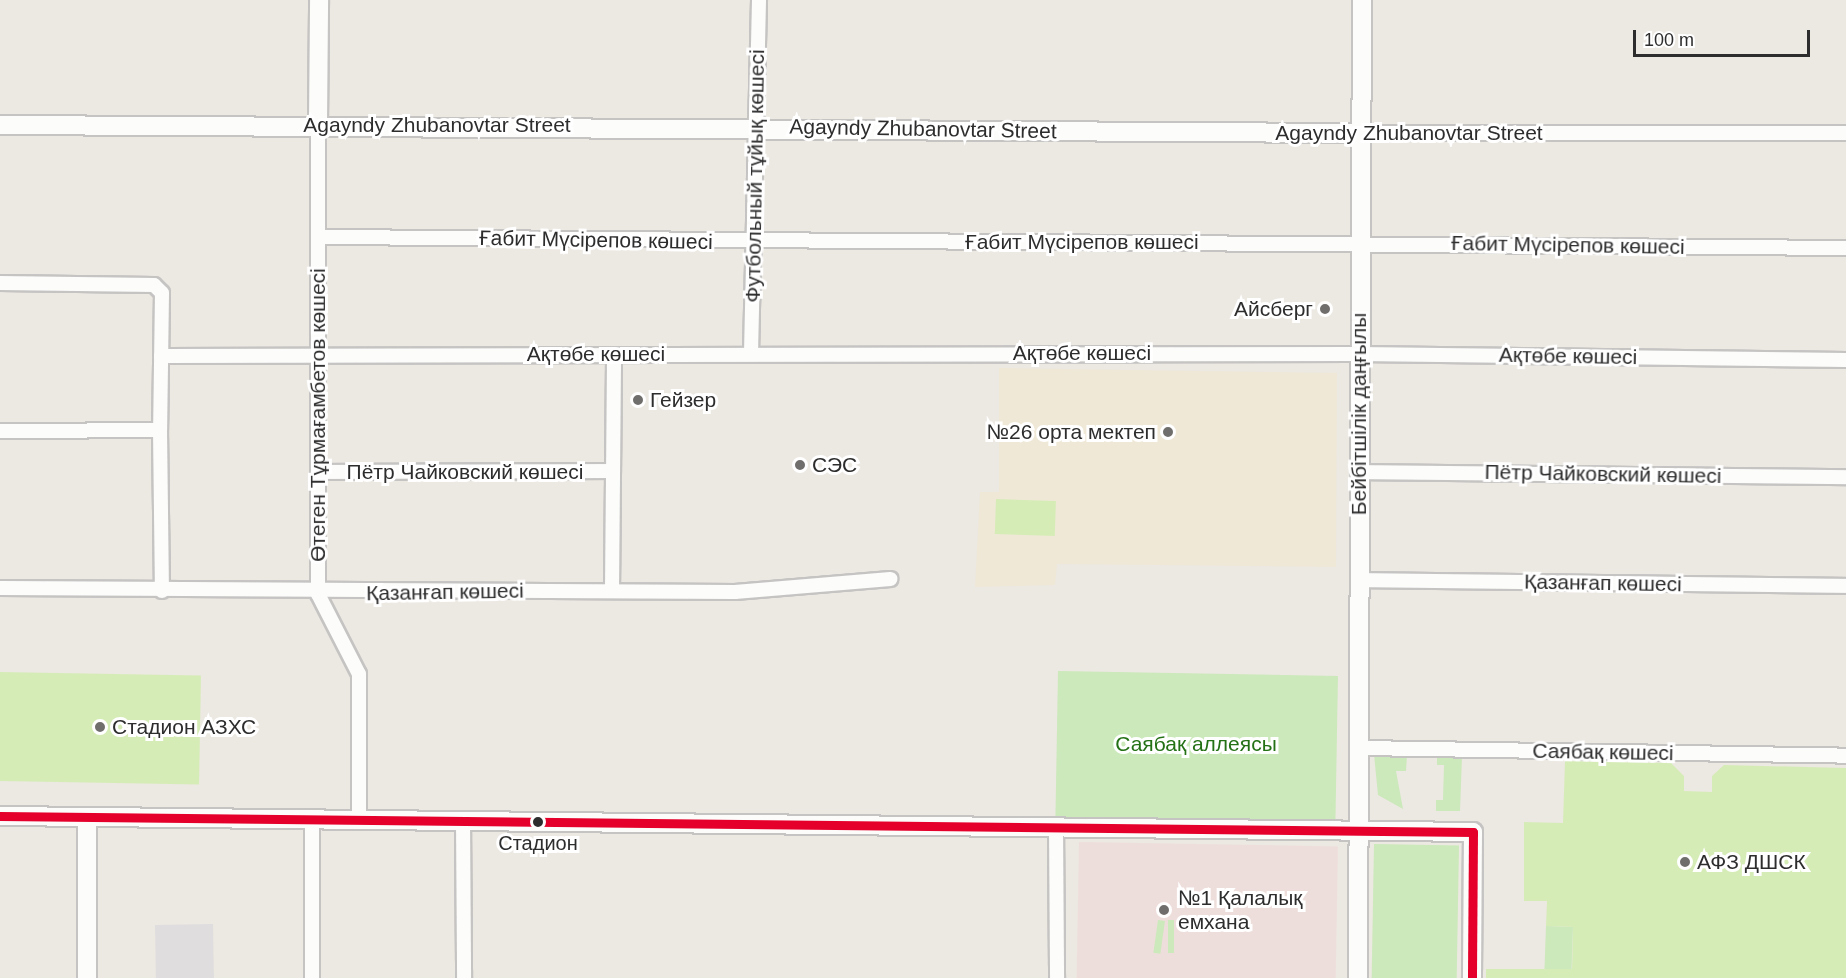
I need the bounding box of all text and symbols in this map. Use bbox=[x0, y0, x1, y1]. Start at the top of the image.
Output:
scale bar bbox=[1636, 18, 1813, 56]
text: 100 m bbox=[1644, 30, 1694, 50]
street label: Футбольный тұйық көшесі bbox=[740, 49, 770, 303]
street label: Agayndy Zhubanovtar Street bbox=[303, 112, 571, 138]
street label: Agayndy Zhubanovtar Street bbox=[789, 114, 1057, 144]
street label: Agayndy Zhubanovtar Street bbox=[1275, 120, 1543, 146]
street label: Ғабит Мүсірепов көшесі bbox=[479, 225, 713, 255]
street label: Ғабит Мүсірепов көшесі bbox=[965, 229, 1199, 255]
street label: Ғабит Мүсірепов көшесі bbox=[1451, 230, 1685, 260]
street label: Өтеген Тұрмағамбетов көшесі bbox=[305, 268, 331, 562]
place label: Айсберг bbox=[1234, 296, 1313, 322]
marker: Айсберг bbox=[1318, 302, 1332, 316]
street label: Бейбітшілік даңғылы bbox=[1346, 313, 1372, 515]
street label: Ақтөбе көшесі bbox=[1013, 340, 1151, 366]
street label: Ақтөбе көшесі bbox=[527, 341, 665, 367]
street label: Ақтөбе көшесі bbox=[1499, 342, 1637, 370]
place label: Гейзер bbox=[650, 387, 716, 413]
marker: Гейзер bbox=[631, 393, 645, 407]
place label: №26 орта мектеп bbox=[987, 419, 1156, 445]
marker: №26 орта мектеп bbox=[1161, 425, 1175, 439]
place label: СЭС bbox=[812, 452, 857, 478]
marker: СЭС bbox=[793, 458, 807, 472]
street label: Пётр Чайковский көшесі bbox=[347, 459, 583, 485]
street label: Пётр Чайковский көшесі bbox=[1484, 459, 1722, 489]
street label: Қазанғап көшесі bbox=[1524, 569, 1682, 597]
street label: Қазанғап көшесі bbox=[366, 578, 524, 606]
place label: Стадион АЗХС bbox=[112, 714, 256, 740]
marker: Стадион АЗХС bbox=[93, 720, 107, 734]
park label: Саябақ аллеясы bbox=[1115, 731, 1277, 757]
street label: Саябақ көшесі bbox=[1532, 738, 1674, 766]
marker: Стадион bbox=[532, 816, 544, 828]
place label: Стадион bbox=[498, 831, 578, 855]
place label: АФЗ ДШСК bbox=[1697, 849, 1806, 875]
marker: АФЗ ДШСК bbox=[1678, 855, 1692, 869]
place label: №1 Қалалық емхана bbox=[1178, 885, 1302, 935]
marker: №1 Қалалық емхана bbox=[1155, 901, 1173, 919]

